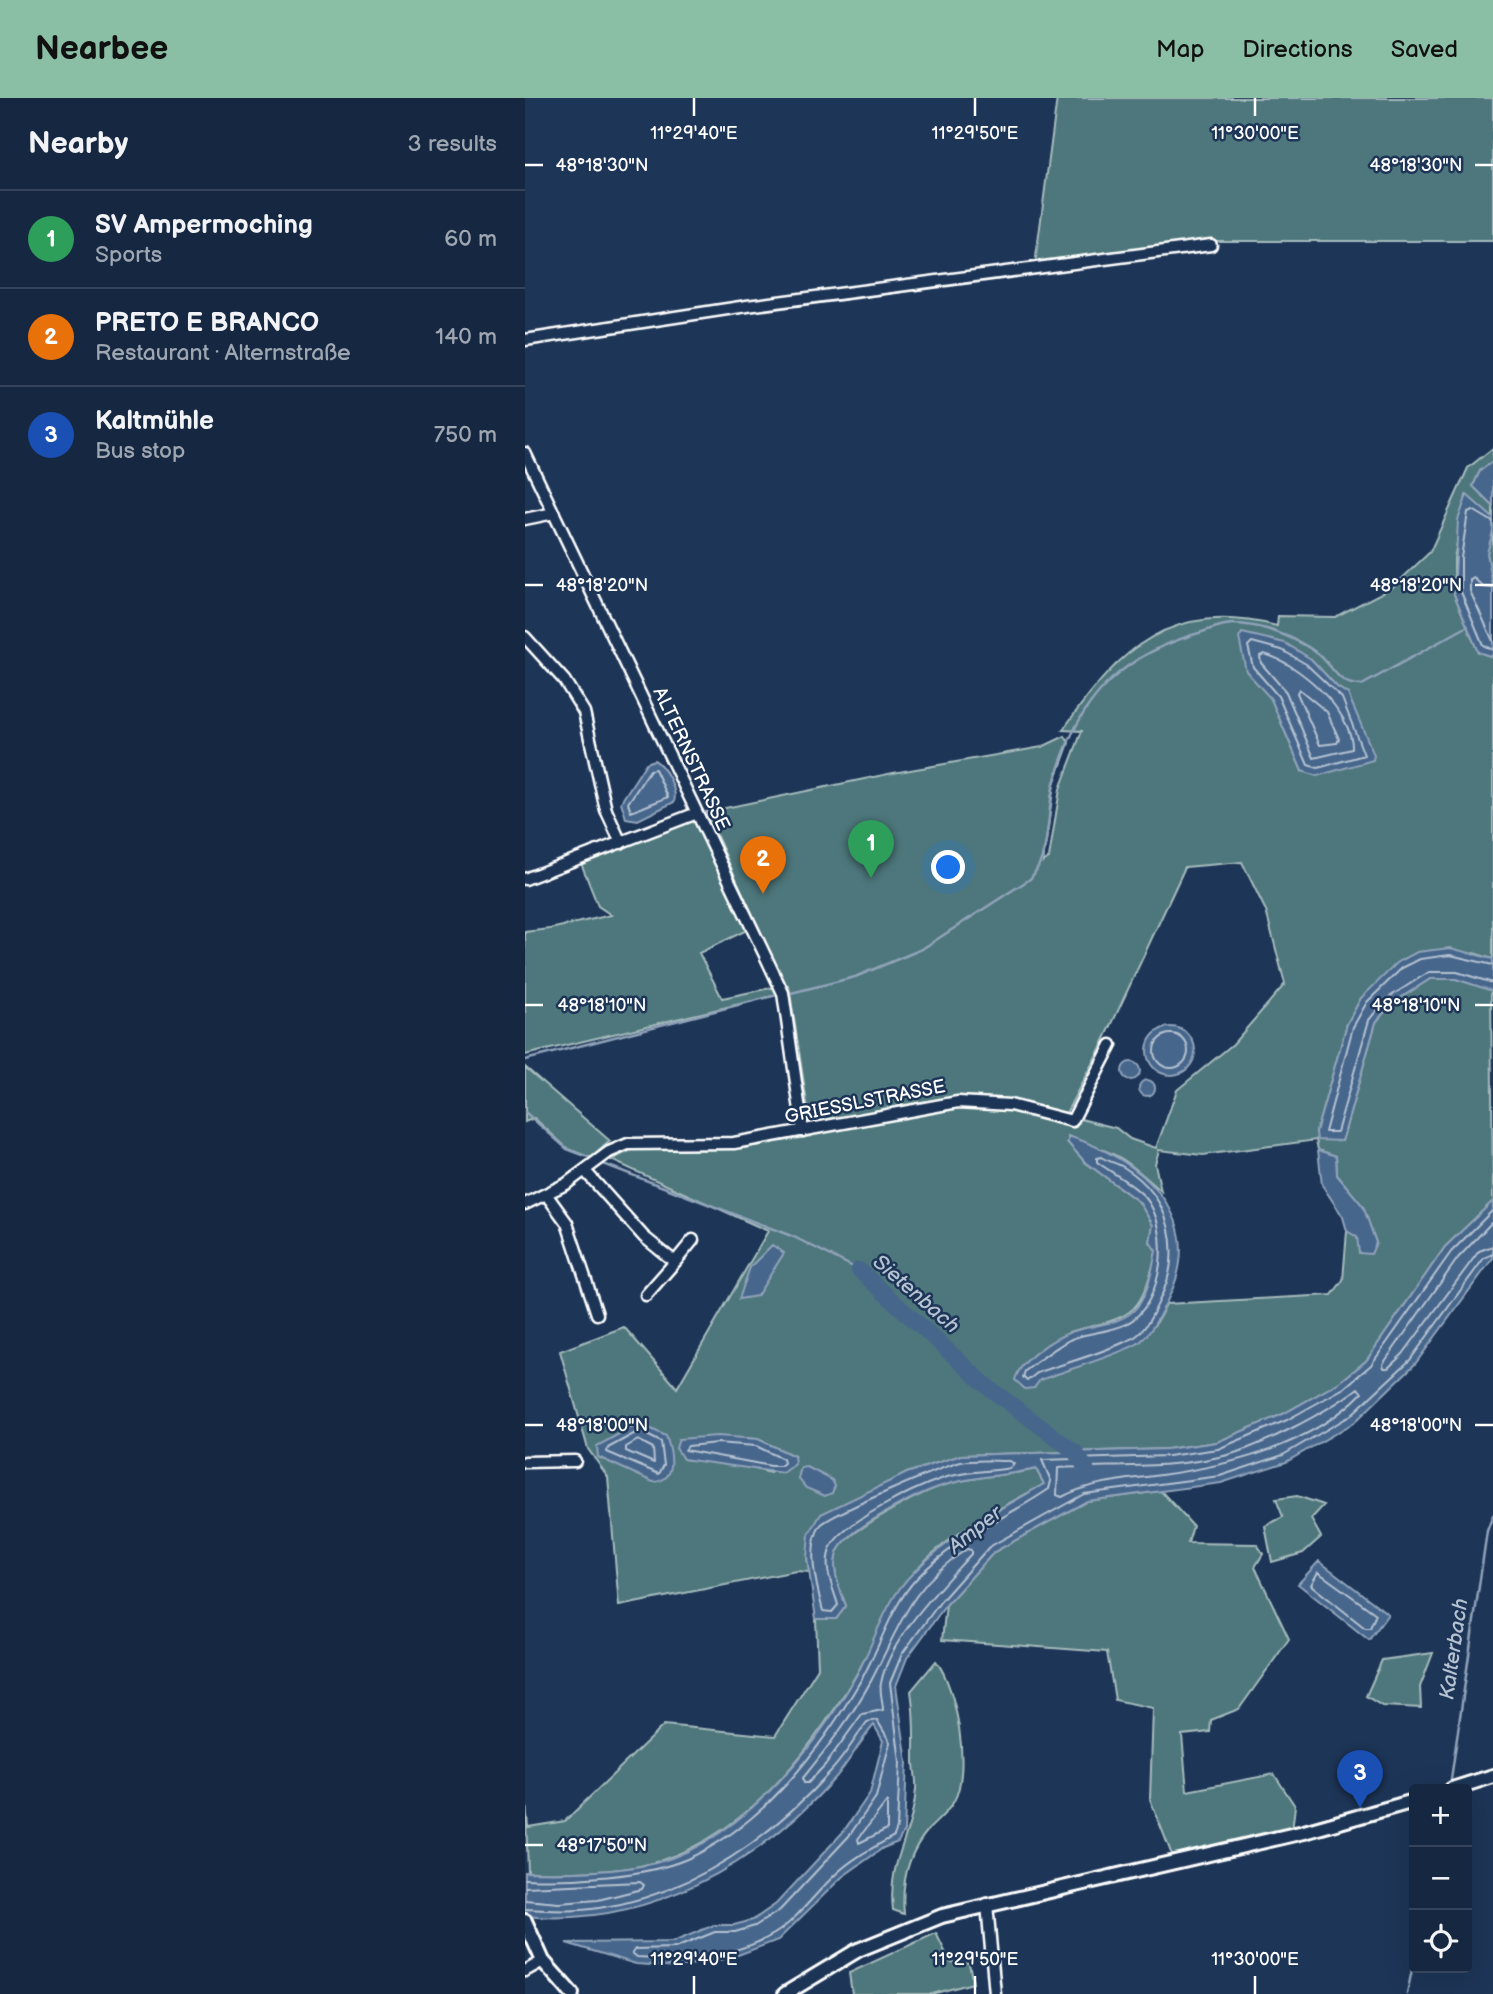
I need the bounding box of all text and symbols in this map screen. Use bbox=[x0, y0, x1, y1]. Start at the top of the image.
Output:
text: Nearbee bbox=[35, 29, 168, 69]
text: Map bbox=[1156, 35, 1204, 64]
text: Directions bbox=[1242, 35, 1353, 64]
text: Saved bbox=[1391, 35, 1458, 64]
text: 11°29'40"E bbox=[650, 123, 738, 144]
text: 11°29'50"E bbox=[932, 123, 1019, 144]
text: 11°30'00"E bbox=[1211, 123, 1299, 144]
text: Nearby bbox=[28, 126, 128, 162]
text: 3 results bbox=[408, 130, 497, 158]
text: 48°18'30"N bbox=[555, 155, 649, 176]
text: 48°18'30"N bbox=[1369, 155, 1463, 176]
text: SV Ampermoching bbox=[95, 210, 313, 241]
text: 1 bbox=[46, 225, 56, 253]
text: 60 m bbox=[444, 225, 497, 253]
text: Sports bbox=[95, 241, 162, 269]
text: PRETO E BRANCO bbox=[95, 308, 319, 339]
text: 2 bbox=[44, 323, 58, 351]
text: 140 m bbox=[435, 323, 497, 351]
text: Restaurant · Alternstraße bbox=[95, 339, 351, 367]
text: Kaltmühle bbox=[95, 406, 214, 437]
text: 3 bbox=[44, 421, 58, 449]
text: 750 m bbox=[434, 421, 497, 449]
text: Bus stop bbox=[95, 437, 185, 465]
text: 48°18'20"N bbox=[556, 575, 648, 596]
text: 48°18'20"N bbox=[1370, 575, 1462, 596]
street label: ALTERNSTRASSE bbox=[648, 684, 734, 834]
pin: 1 bbox=[848, 820, 894, 878]
pin: 2 bbox=[740, 836, 786, 894]
your location bbox=[931, 850, 965, 884]
text: 48°18'10"N bbox=[557, 995, 647, 1016]
text: 48°18'10"N bbox=[1371, 995, 1461, 1016]
street label: GRIESSLSTRASSE bbox=[783, 1075, 947, 1129]
water label: Sietenbach bbox=[867, 1250, 965, 1339]
text: 48°18'00"N bbox=[556, 1415, 648, 1436]
text: 48°18'00"N bbox=[1370, 1415, 1462, 1436]
water label: Amper bbox=[942, 1500, 1008, 1560]
water label: Kalterbach bbox=[1435, 1596, 1474, 1701]
pin: 3 bbox=[1337, 1750, 1383, 1808]
map controls bbox=[1409, 1784, 1472, 1973]
button: + bbox=[1409, 1784, 1472, 1847]
text: 48°17'50"N bbox=[557, 1835, 647, 1856]
button: − bbox=[1409, 1847, 1472, 1910]
button: locate bbox=[1409, 1910, 1472, 1973]
text: 11°29'40"E bbox=[650, 1949, 738, 1970]
text: 11°29'50"E bbox=[932, 1949, 1019, 1970]
text: 11°30'00"E bbox=[1211, 1949, 1299, 1970]

